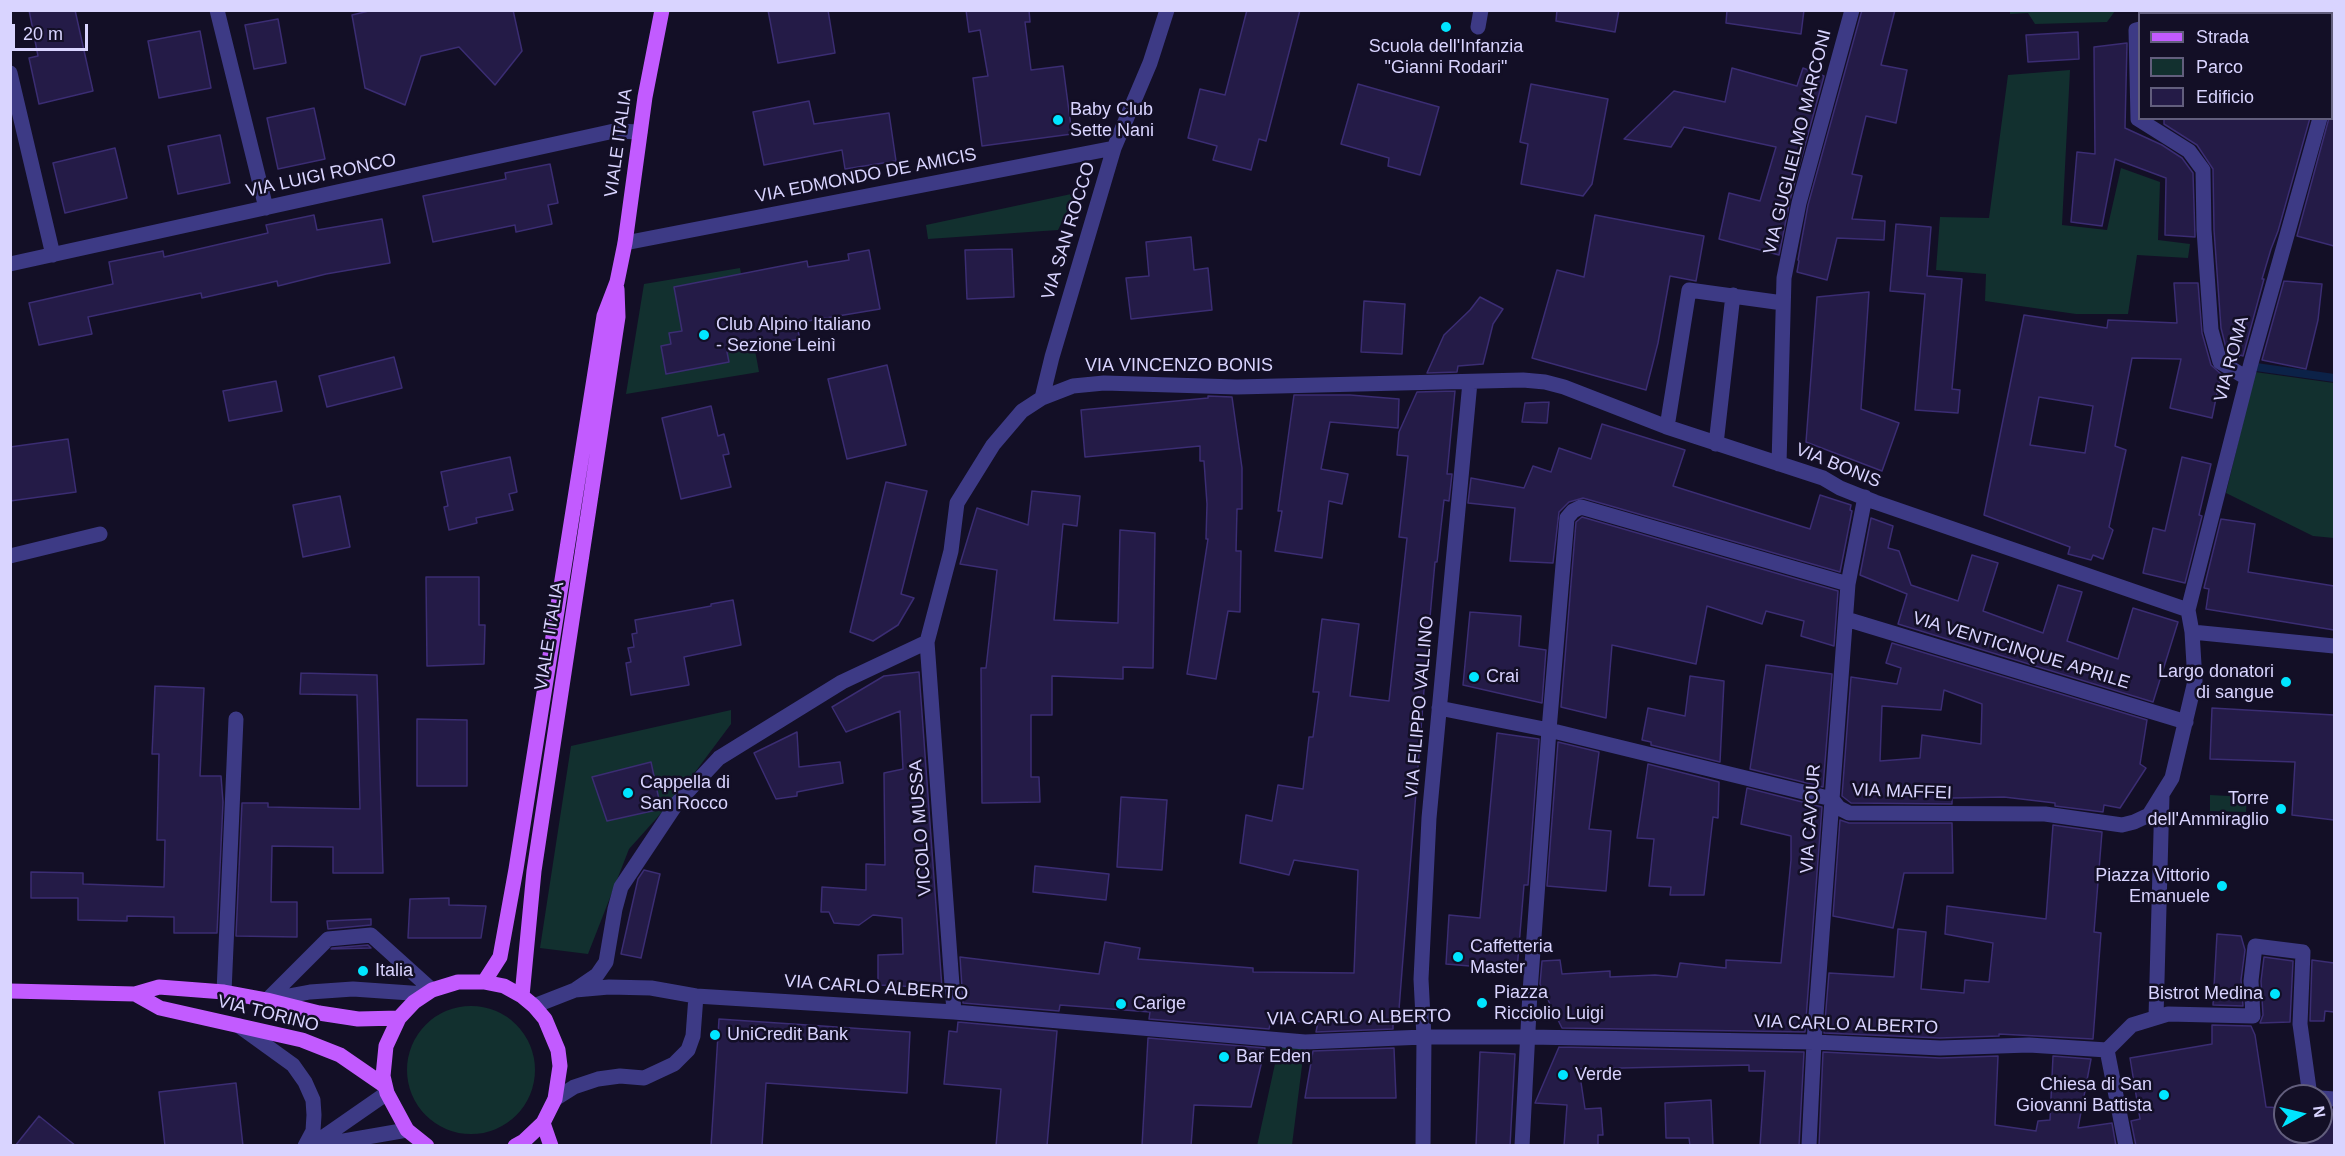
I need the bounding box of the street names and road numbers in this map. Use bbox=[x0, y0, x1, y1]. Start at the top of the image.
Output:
street label: VIA GUGLIELMO MARCONI bbox=[1760, 27, 1836, 257]
street label: VIALE ITALIA bbox=[601, 87, 637, 199]
street label: VIA EDMONDO DE AMICIS bbox=[753, 144, 979, 208]
street label: VIA LUIGI RONCO bbox=[244, 150, 398, 202]
street label: VIA SAN ROCCO bbox=[1038, 159, 1100, 303]
street label: VIA ROMA bbox=[2210, 314, 2254, 404]
street label: VIA VINCENZO BONIS bbox=[1085, 355, 1273, 377]
street label: VIA BONIS bbox=[1792, 439, 1884, 493]
street label: VIALE ITALIA bbox=[531, 580, 569, 692]
street label: VIA VENTICINQUE APRILE bbox=[1910, 608, 2132, 694]
street label: VIA FILIPPO VALLINO bbox=[1401, 615, 1439, 799]
street label: VICOLO MUSSA bbox=[905, 759, 937, 897]
street label: VIA CAVOUR bbox=[1796, 764, 1826, 874]
street label: VIA MAFFEI bbox=[1852, 779, 1952, 805]
street label: VIA CARLO ALBERTO bbox=[783, 971, 969, 1005]
street label: VIA TORINO bbox=[215, 991, 321, 1037]
street label: VIA CARLO ALBERTO bbox=[1267, 1006, 1451, 1030]
street label: VIA CARLO ALBERTO bbox=[1753, 1011, 1939, 1039]

